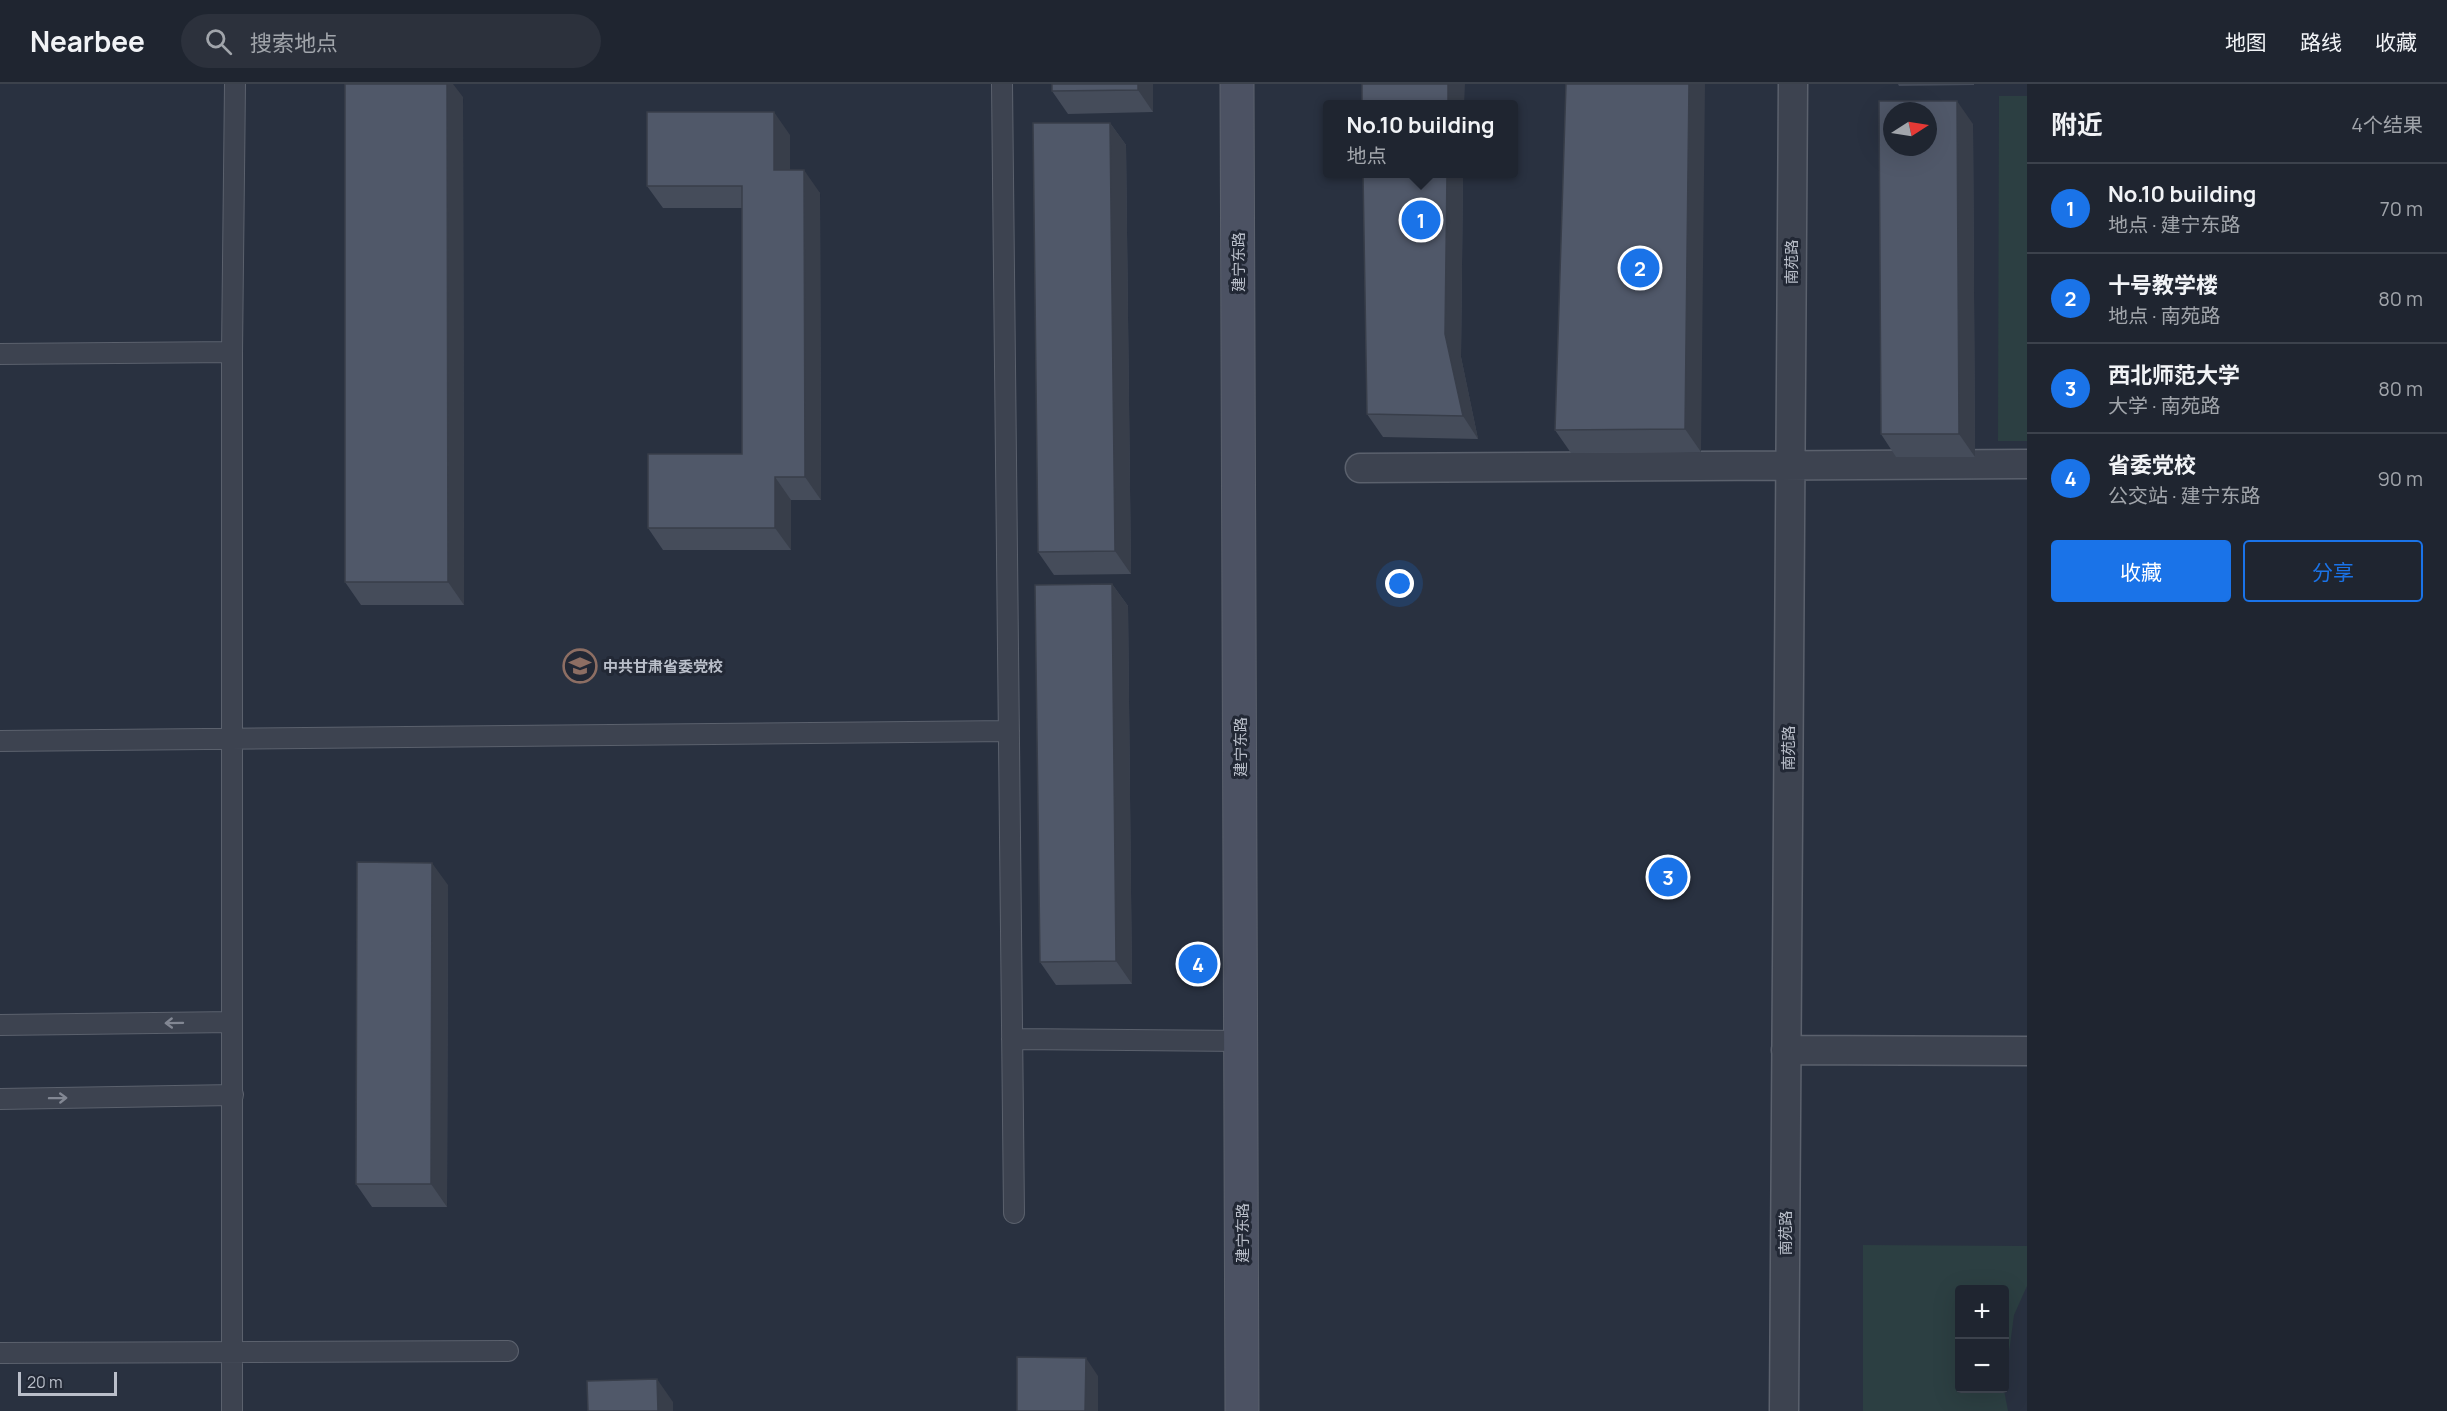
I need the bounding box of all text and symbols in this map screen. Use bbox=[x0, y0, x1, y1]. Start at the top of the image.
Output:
search box bbox=[181, 14, 601, 68]
text: Nearbee bbox=[30, 22, 145, 60]
icon: search bbox=[202, 25, 235, 58]
text: 搜索地点 bbox=[250, 28, 338, 58]
text: 地图 bbox=[2225, 28, 2267, 56]
text: 路线 bbox=[2300, 28, 2342, 56]
text: 收藏 bbox=[2375, 28, 2417, 56]
popup bbox=[1323, 100, 1518, 178]
north arrow bbox=[1883, 102, 1937, 156]
text: 附近 bbox=[2051, 106, 2103, 142]
text: No.10 building bbox=[1346, 110, 1495, 140]
text: 4个结果 bbox=[2351, 111, 2423, 138]
text: 地点 bbox=[1346, 142, 1386, 169]
text: No.10 building bbox=[2108, 179, 2256, 209]
text: 1 bbox=[2066, 195, 2075, 222]
text: 70 m bbox=[2380, 195, 2423, 222]
pin: 1 bbox=[1402, 198, 1440, 242]
text: 地点 · 建宁东路 bbox=[2108, 211, 2241, 238]
street label: 建宁东路 bbox=[1228, 232, 1249, 292]
street label: 南苑路 bbox=[1781, 239, 1802, 285]
pin: 2 bbox=[1620, 246, 1660, 291]
text: 十号教学楼 bbox=[2108, 270, 2218, 300]
text: 2 bbox=[2065, 285, 2076, 312]
text: 80 m bbox=[2378, 285, 2423, 312]
text: 地点 · 南苑路 bbox=[2108, 302, 2221, 329]
text: 西北师范大学 bbox=[2108, 360, 2240, 390]
text: 3 bbox=[2065, 375, 2076, 402]
text: 80 m bbox=[2378, 375, 2423, 402]
text: 大学 · 南苑路 bbox=[2108, 392, 2221, 419]
text: 省委党校 bbox=[2108, 450, 2196, 480]
text: 4 bbox=[2064, 465, 2077, 492]
text: 90 m bbox=[2377, 465, 2423, 492]
text: 公交站 · 建宁东路 bbox=[2108, 482, 2261, 509]
button: 收藏 bbox=[2051, 540, 2231, 602]
button: 分享 bbox=[2243, 540, 2423, 602]
your location bbox=[1385, 569, 1414, 598]
school or university icon: 中共甘肃省委党校 bbox=[562, 648, 598, 684]
place label: 中共甘肃省委党校 bbox=[603, 656, 723, 677]
street label: 建宁东路 bbox=[1230, 717, 1251, 777]
street label: 南苑路 bbox=[1778, 725, 1799, 771]
pin: 3 bbox=[1648, 854, 1688, 900]
pin: 4 bbox=[1178, 942, 1218, 986]
one-way arrow bbox=[164, 1017, 184, 1029]
one-way arrow bbox=[48, 1092, 68, 1104]
street label: 建宁东路 bbox=[1232, 1203, 1253, 1263]
street label: 南苑路 bbox=[1775, 1210, 1796, 1256]
map controls bbox=[1955, 1285, 2009, 1393]
button: + bbox=[1955, 1285, 2009, 1339]
button: − bbox=[1955, 1339, 2009, 1393]
scale bar bbox=[18, 1369, 117, 1396]
text: 20 m bbox=[27, 1371, 63, 1393]

